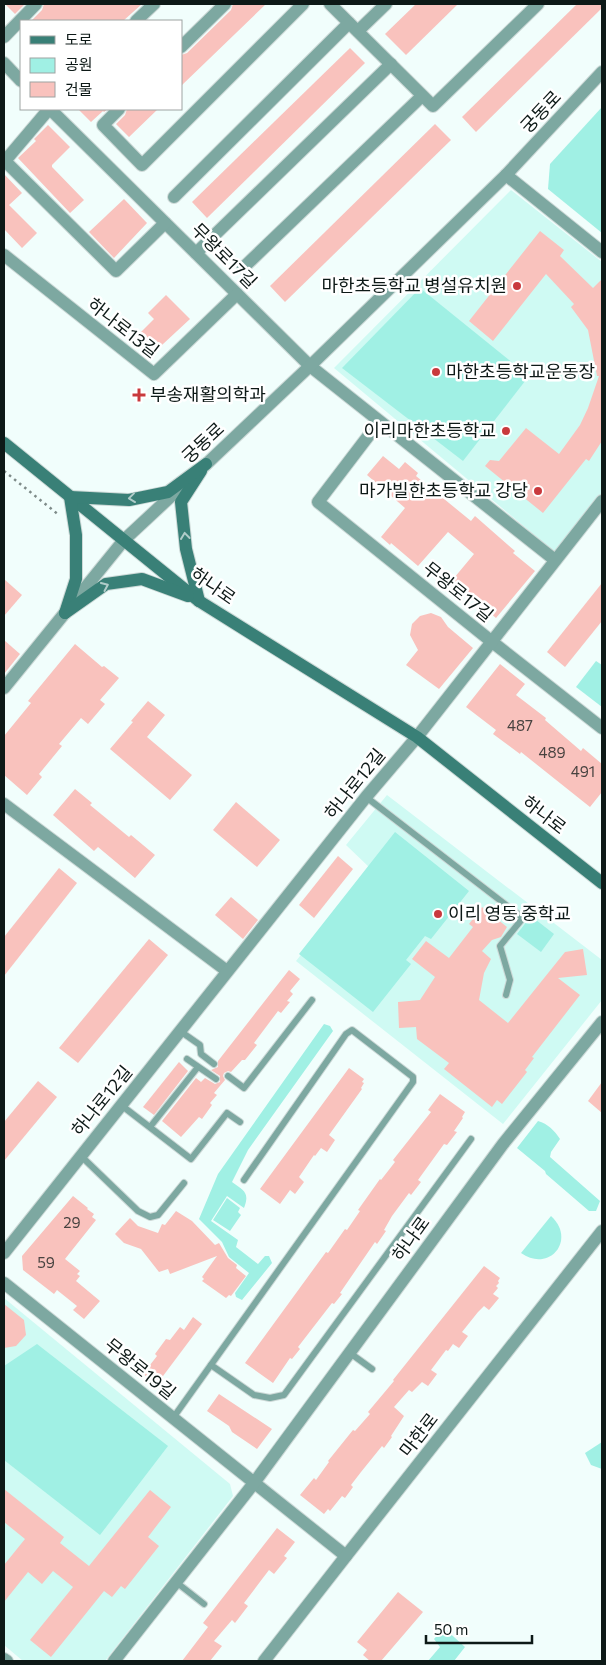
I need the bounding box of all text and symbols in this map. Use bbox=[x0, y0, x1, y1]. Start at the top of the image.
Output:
legend bbox=[20, 20, 182, 110]
text: 도로 bbox=[65, 30, 93, 48]
text: 공원 bbox=[65, 55, 93, 73]
text: 건물 bbox=[65, 80, 93, 98]
street label: 궁동로 bbox=[515, 86, 565, 137]
street label: 무왕로17길 bbox=[187, 218, 262, 293]
place label: 마한초등학교 병설유치원 bbox=[321, 274, 507, 296]
marker: 마한초등학교 병설유치원 bbox=[511, 280, 523, 292]
street label: 하나로13길 bbox=[84, 293, 164, 362]
place label: 마한초등학교운동장 bbox=[446, 360, 595, 382]
marker: 마한초등학교운동장 bbox=[430, 366, 442, 378]
place label: 부송재활의학과 bbox=[150, 383, 266, 405]
marker: 부송재활의학과 bbox=[132, 388, 146, 402]
street label: 궁동로 bbox=[177, 417, 228, 467]
place label: 이리마한초등학교 bbox=[364, 419, 496, 441]
marker: 이리마한초등학교 bbox=[500, 425, 512, 437]
place label: 마가빌한초등학교 강당 bbox=[359, 479, 528, 501]
marker: 마가빌한초등학교 강당 bbox=[532, 485, 544, 497]
one-way arrow bbox=[128, 492, 136, 503]
one-way arrow bbox=[180, 532, 191, 540]
street label: 무왕로17길 bbox=[419, 556, 498, 626]
street label: 하나로 bbox=[187, 562, 240, 608]
one-way arrow bbox=[100, 583, 109, 593]
house number: 487 bbox=[507, 716, 533, 734]
house number: 489 bbox=[538, 743, 566, 761]
street label: 하나로12길 bbox=[319, 744, 389, 823]
house number: 491 bbox=[571, 762, 595, 780]
street label: 하나로 bbox=[518, 790, 571, 838]
place label: 이리 영동 중학교 bbox=[448, 902, 571, 924]
marker: 이리 영동 중학교 bbox=[432, 908, 444, 920]
street label: 하나로12길 bbox=[66, 1061, 136, 1140]
street label: 하나로 bbox=[387, 1212, 434, 1265]
house number: 29 bbox=[63, 1213, 81, 1231]
house number: 59 bbox=[37, 1253, 55, 1271]
street label: 무왕로19길 bbox=[101, 1333, 181, 1403]
street label: 마한로 bbox=[394, 1408, 442, 1461]
scale bar bbox=[426, 1612, 532, 1644]
text: 50 m bbox=[434, 1620, 468, 1638]

